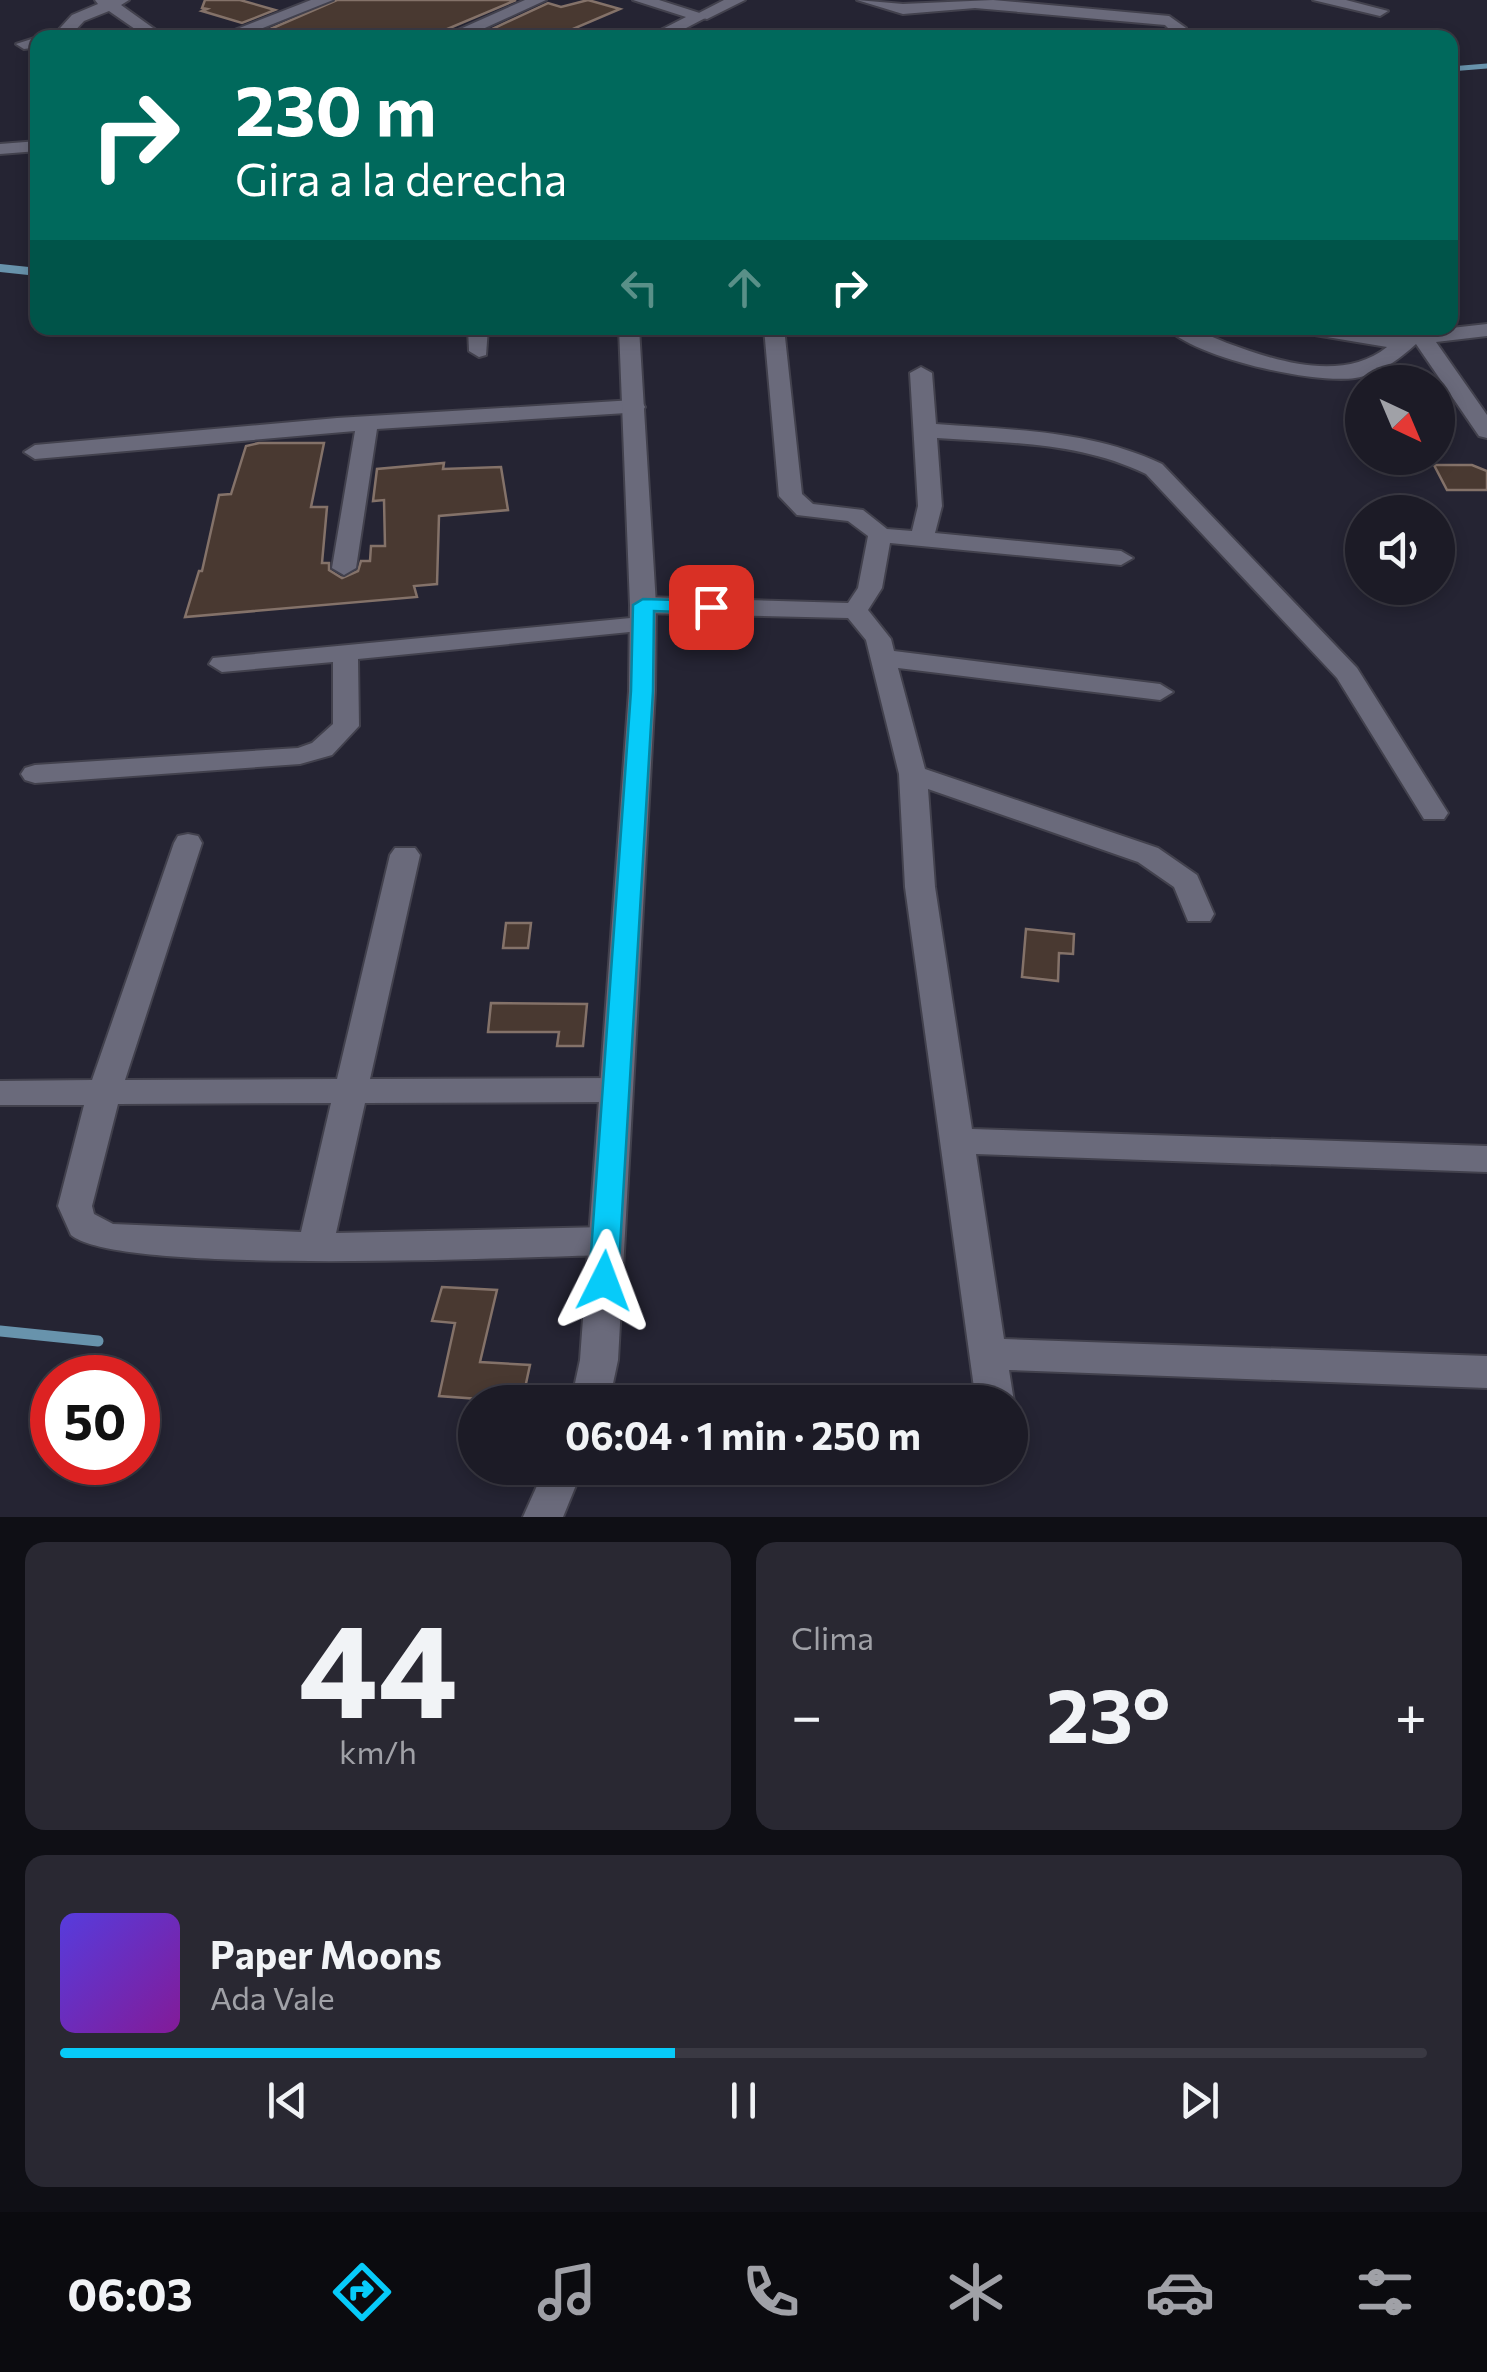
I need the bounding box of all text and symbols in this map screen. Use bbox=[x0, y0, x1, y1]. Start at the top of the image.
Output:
text: 230 m bbox=[235, 65, 437, 150]
icon: right bbox=[70, 70, 200, 200]
text: Gira a la derecha bbox=[235, 150, 567, 205]
icon: left bbox=[612, 260, 667, 315]
icon: ahead bbox=[717, 260, 772, 315]
icon: right bbox=[822, 260, 877, 315]
north arrow bbox=[1345, 365, 1455, 475]
map controls bbox=[1345, 365, 1455, 605]
button: sound bbox=[1345, 495, 1455, 605]
pin bbox=[669, 565, 754, 650]
icon: arrive bbox=[684, 580, 739, 635]
position arrow bbox=[552, 1229, 656, 1333]
speed limit sign: 50 bbox=[30, 1355, 160, 1485]
text: 06:04 · 1 min · 250 m bbox=[565, 1411, 921, 1458]
text: 44 bbox=[298, 1586, 458, 1745]
text: Clima bbox=[791, 1617, 874, 1657]
text: 23° bbox=[1047, 1667, 1170, 1758]
text: − bbox=[791, 1680, 822, 1747]
text: + bbox=[1395, 1680, 1427, 1747]
text: km/h bbox=[339, 1731, 417, 1771]
text: Paper Moons bbox=[210, 1930, 442, 1977]
text: Ada Vale bbox=[210, 1977, 335, 2017]
icon: previous bbox=[260, 2073, 315, 2128]
icon: pause bbox=[716, 2073, 771, 2128]
icon: next bbox=[1172, 2073, 1227, 2128]
icon: directions bbox=[327, 2257, 397, 2327]
icon: music bbox=[532, 2257, 602, 2327]
icon: phone bbox=[736, 2257, 806, 2327]
icon: climate bbox=[941, 2257, 1011, 2327]
icon: car bbox=[1145, 2257, 1215, 2327]
icon: filters bbox=[1350, 2257, 1420, 2327]
text: 06:03 bbox=[67, 2265, 193, 2320]

